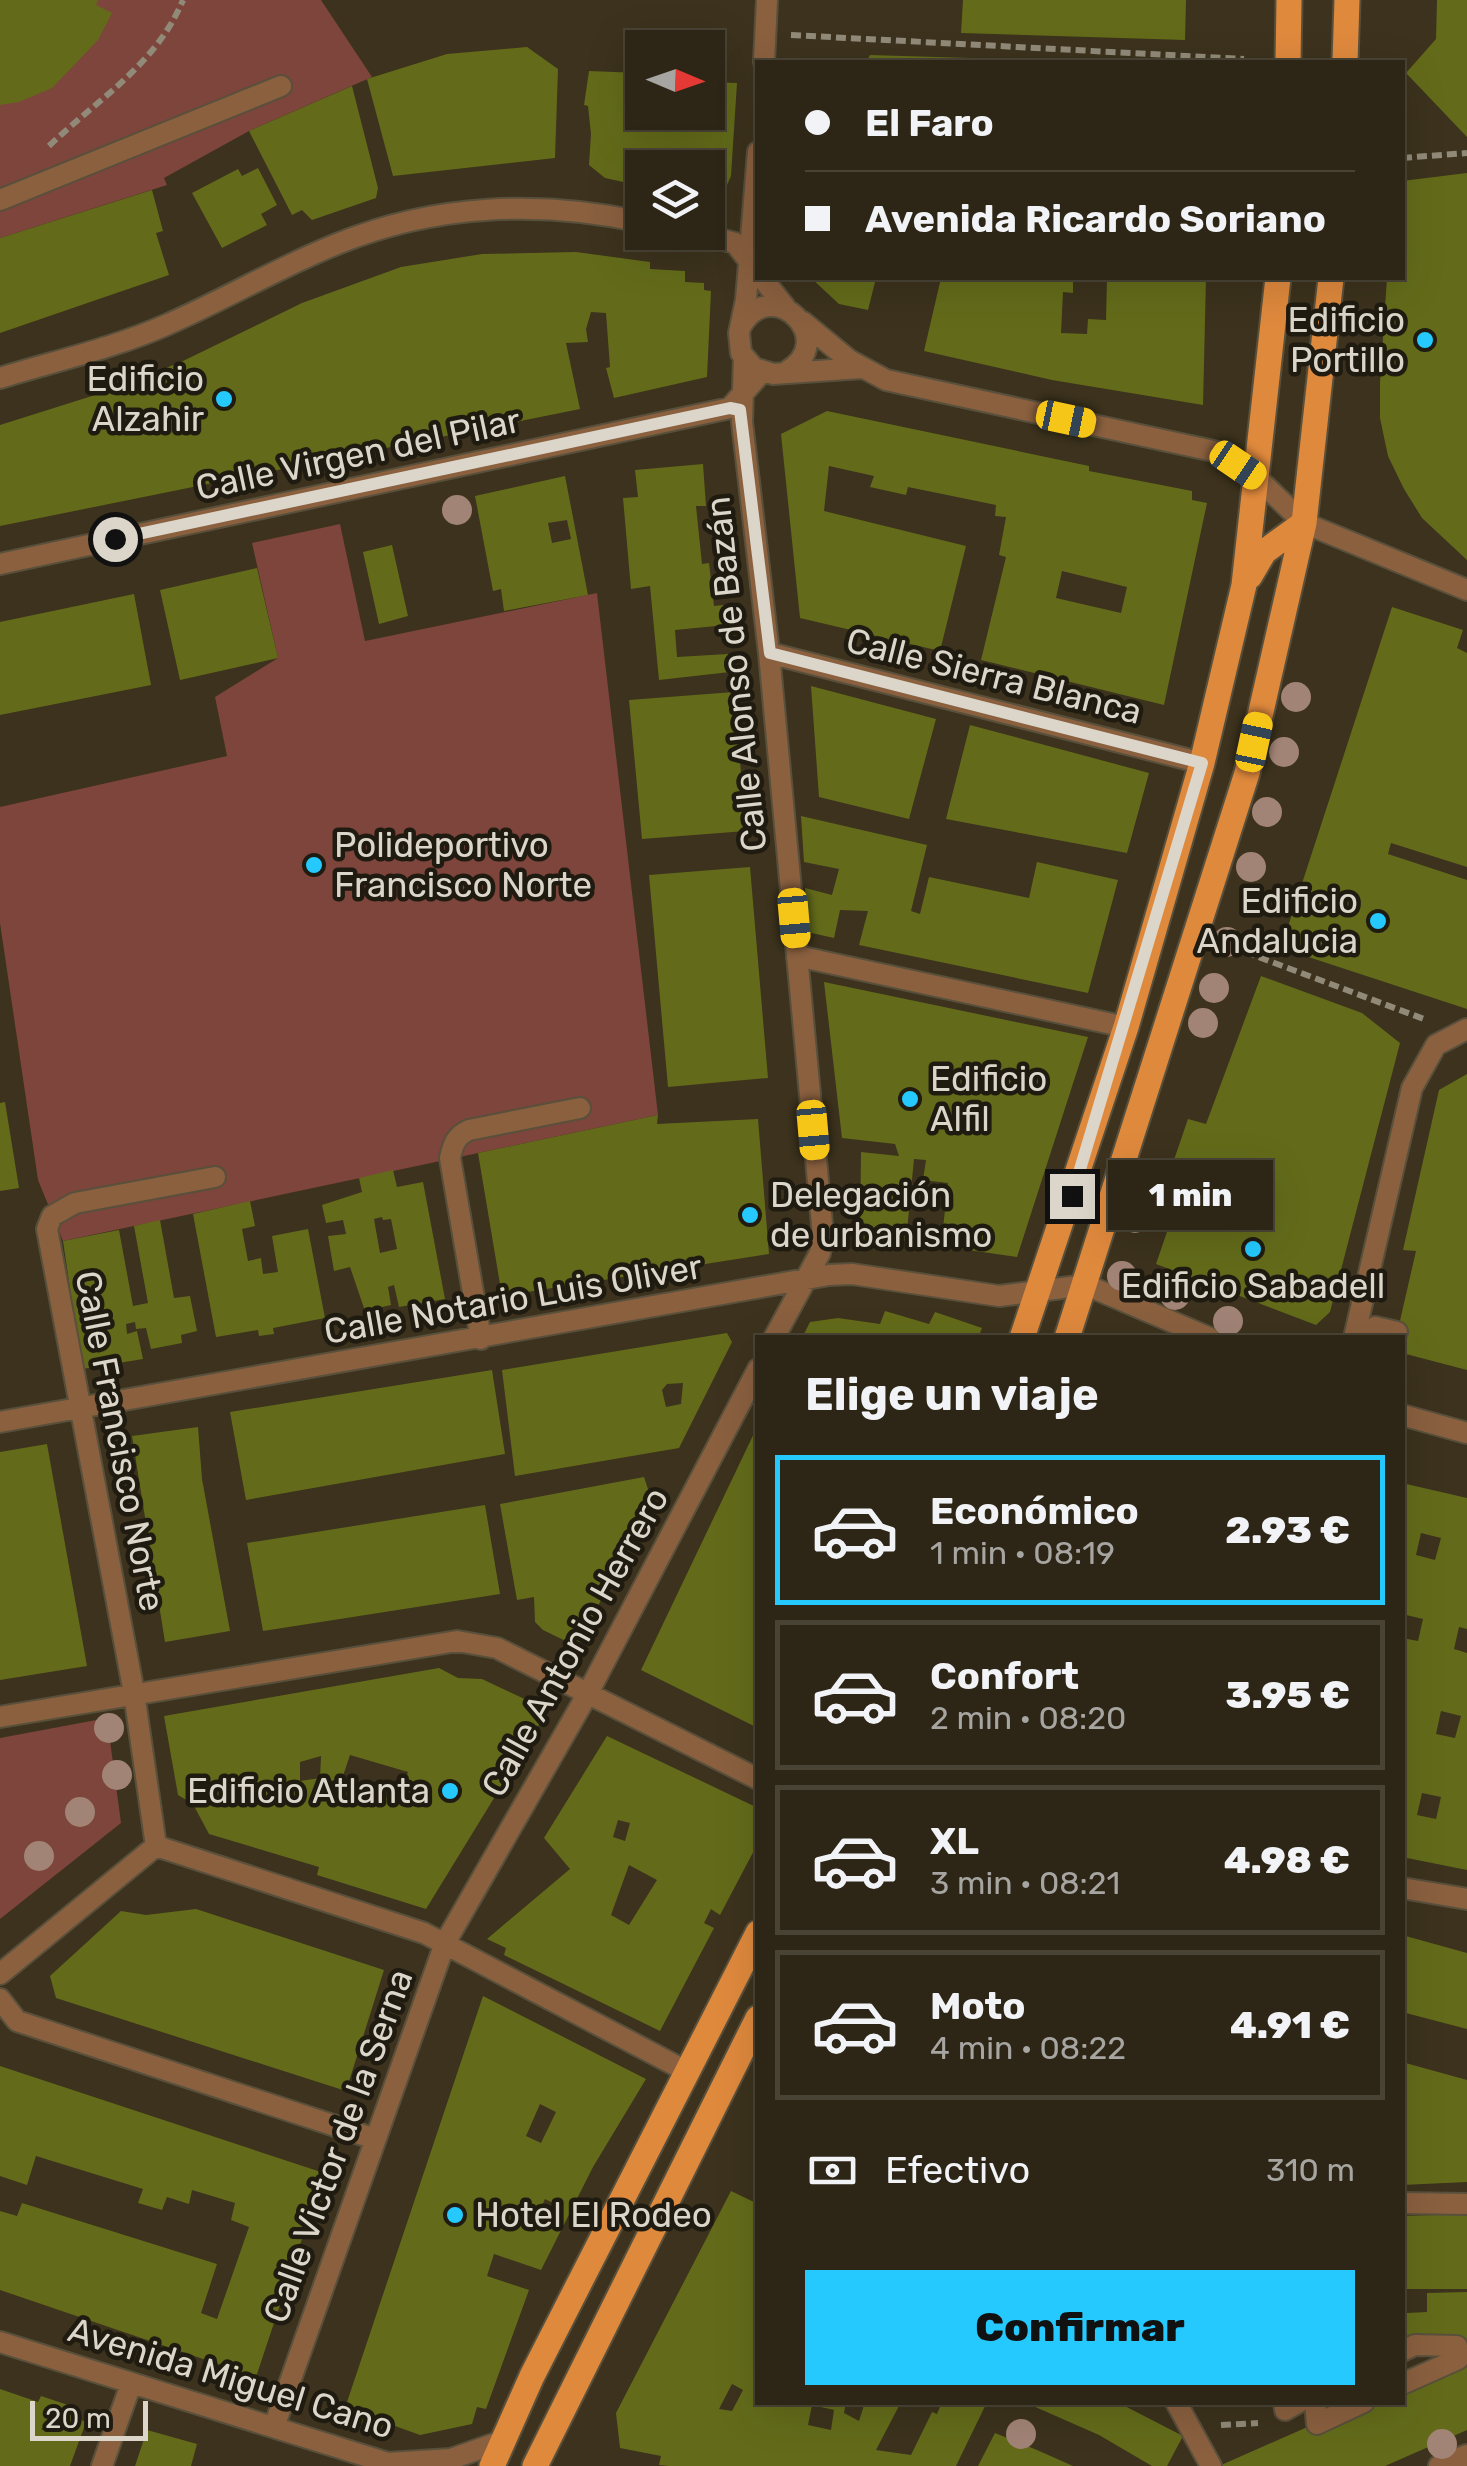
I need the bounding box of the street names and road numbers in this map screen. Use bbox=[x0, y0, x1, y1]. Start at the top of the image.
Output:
street label: Calle Virgen del Pilar bbox=[192, 399, 524, 509]
street label: Calle Alonso de Bazán bbox=[696, 494, 776, 854]
street label: Calle Sierra Blanca bbox=[842, 619, 1146, 733]
street label: Calle Notario Luis Oliver bbox=[321, 1245, 705, 1353]
street label: Calle Francisco Norte bbox=[66, 1267, 174, 1615]
street label: Calle Antonio Herrero bbox=[473, 1480, 677, 1804]
street label: Calle Victor de la Serna bbox=[254, 1964, 422, 2328]
street label: Avenida Miguel Cano bbox=[63, 2309, 399, 2447]

